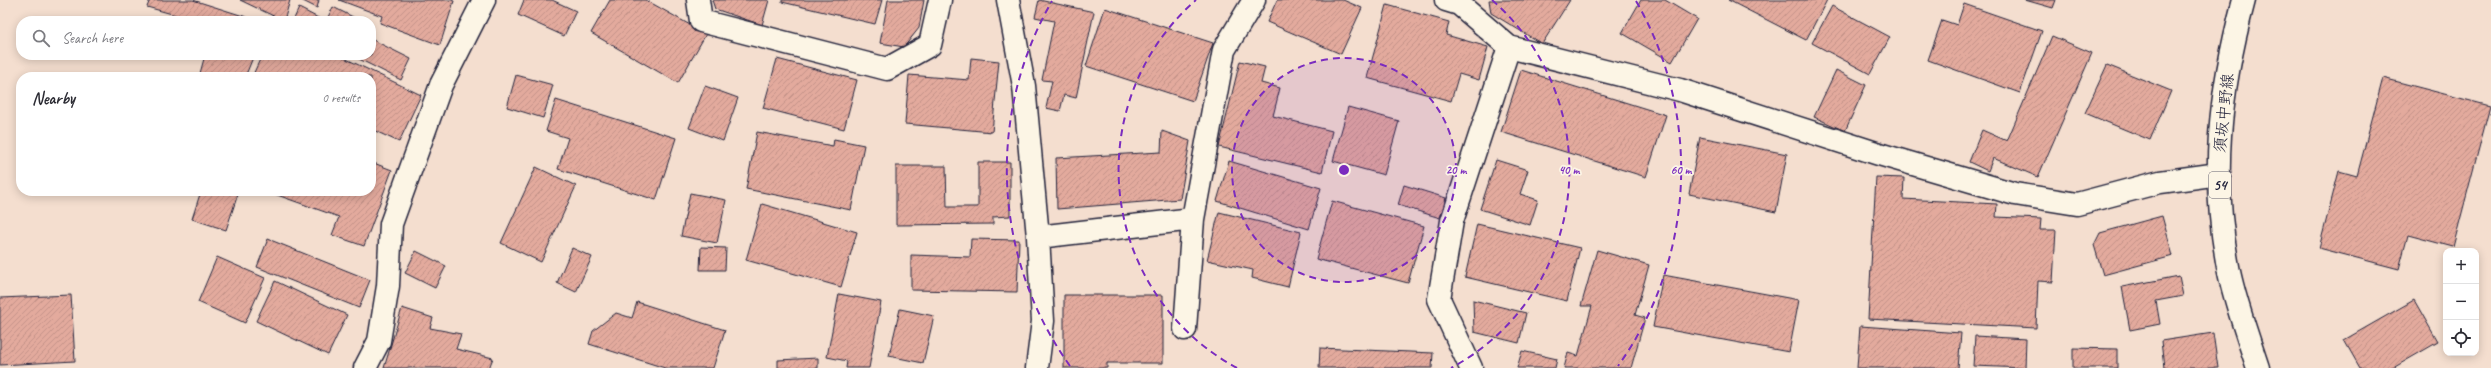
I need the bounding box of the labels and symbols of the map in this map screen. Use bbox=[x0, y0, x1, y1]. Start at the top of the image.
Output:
street label: 須坂中野線 bbox=[2210, 72, 2238, 154]
text: 20 m bbox=[1446, 162, 1467, 178]
text: 40 m bbox=[1559, 162, 1580, 178]
text: 60 m bbox=[1671, 162, 1693, 178]
centre of rings bbox=[1337, 163, 1351, 177]
road number: 54 bbox=[2209, 172, 2231, 198]

